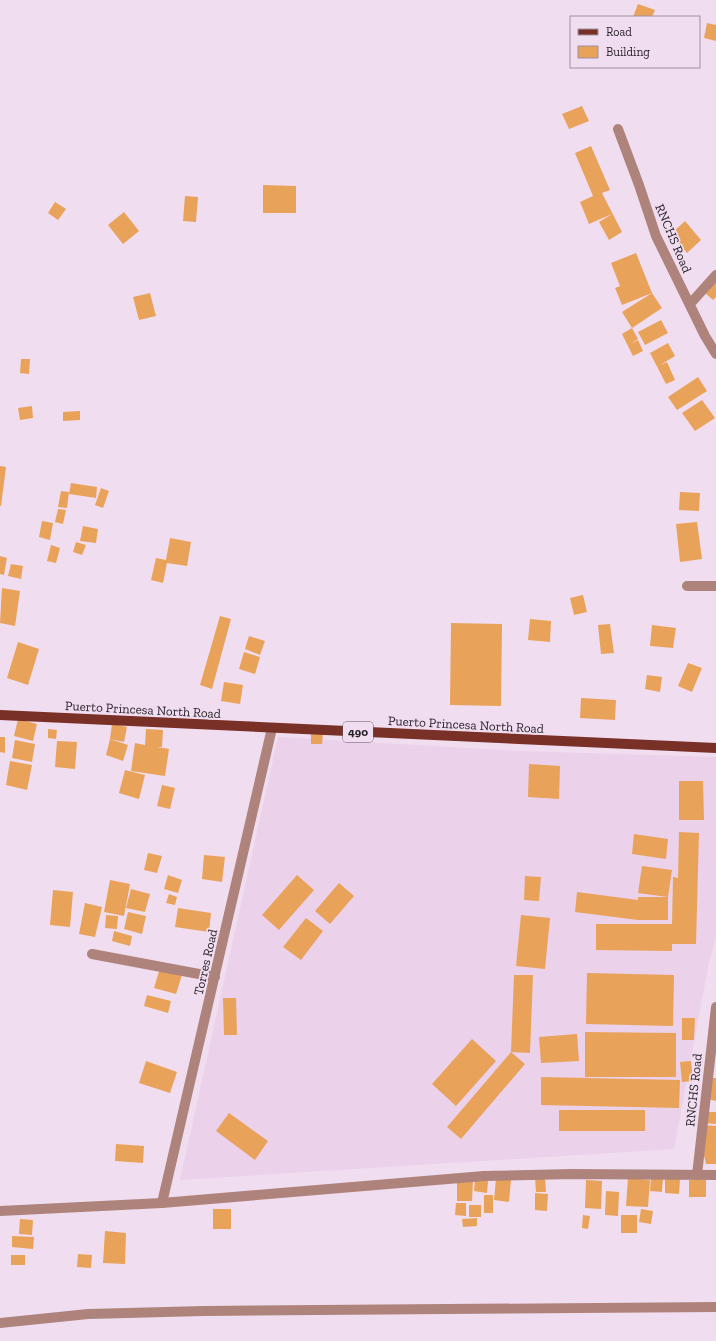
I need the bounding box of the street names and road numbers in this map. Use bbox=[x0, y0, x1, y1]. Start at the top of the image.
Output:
street label: RNCHS Road bbox=[652, 201, 695, 275]
street label: Puerto Princesa North Road bbox=[65, 698, 221, 721]
street label: Puerto Princesa North Road bbox=[388, 713, 544, 736]
road number: 490 bbox=[343, 722, 373, 742]
street label: Torres Road bbox=[191, 928, 220, 997]
street label: RNCHS Road bbox=[682, 1053, 705, 1127]

